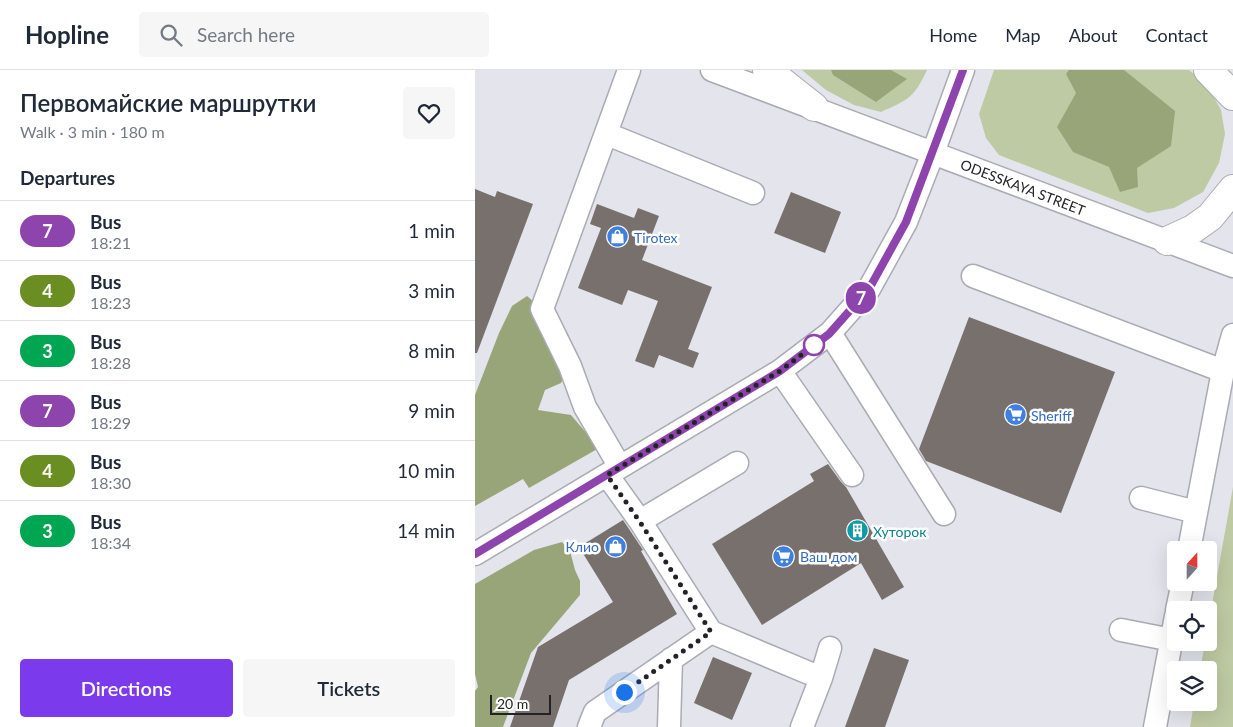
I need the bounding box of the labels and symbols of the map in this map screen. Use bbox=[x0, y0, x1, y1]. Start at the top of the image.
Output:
street label: ODESSKAYA STREET bbox=[958, 155, 1088, 219]
shop icon: Tirotex bbox=[606, 225, 630, 249]
place label: Tirotex bbox=[634, 229, 677, 246]
line badge: 7 bbox=[845, 282, 877, 314]
unlabelled marker bbox=[803, 334, 825, 356]
supermarket icon: Sheriff bbox=[1003, 403, 1027, 427]
place label: Sheriff bbox=[1031, 407, 1072, 424]
building icon: Хуторок bbox=[845, 519, 869, 543]
place label: Хуторок bbox=[873, 523, 927, 540]
shop icon: Клио bbox=[603, 534, 627, 558]
place label: Клио bbox=[565, 538, 599, 555]
north arrow bbox=[1167, 541, 1217, 591]
supermarket icon: Ваш дом bbox=[772, 544, 796, 568]
place label: Ваш дом bbox=[800, 548, 857, 565]
your location bbox=[612, 680, 637, 705]
scale bar bbox=[490, 692, 551, 715]

